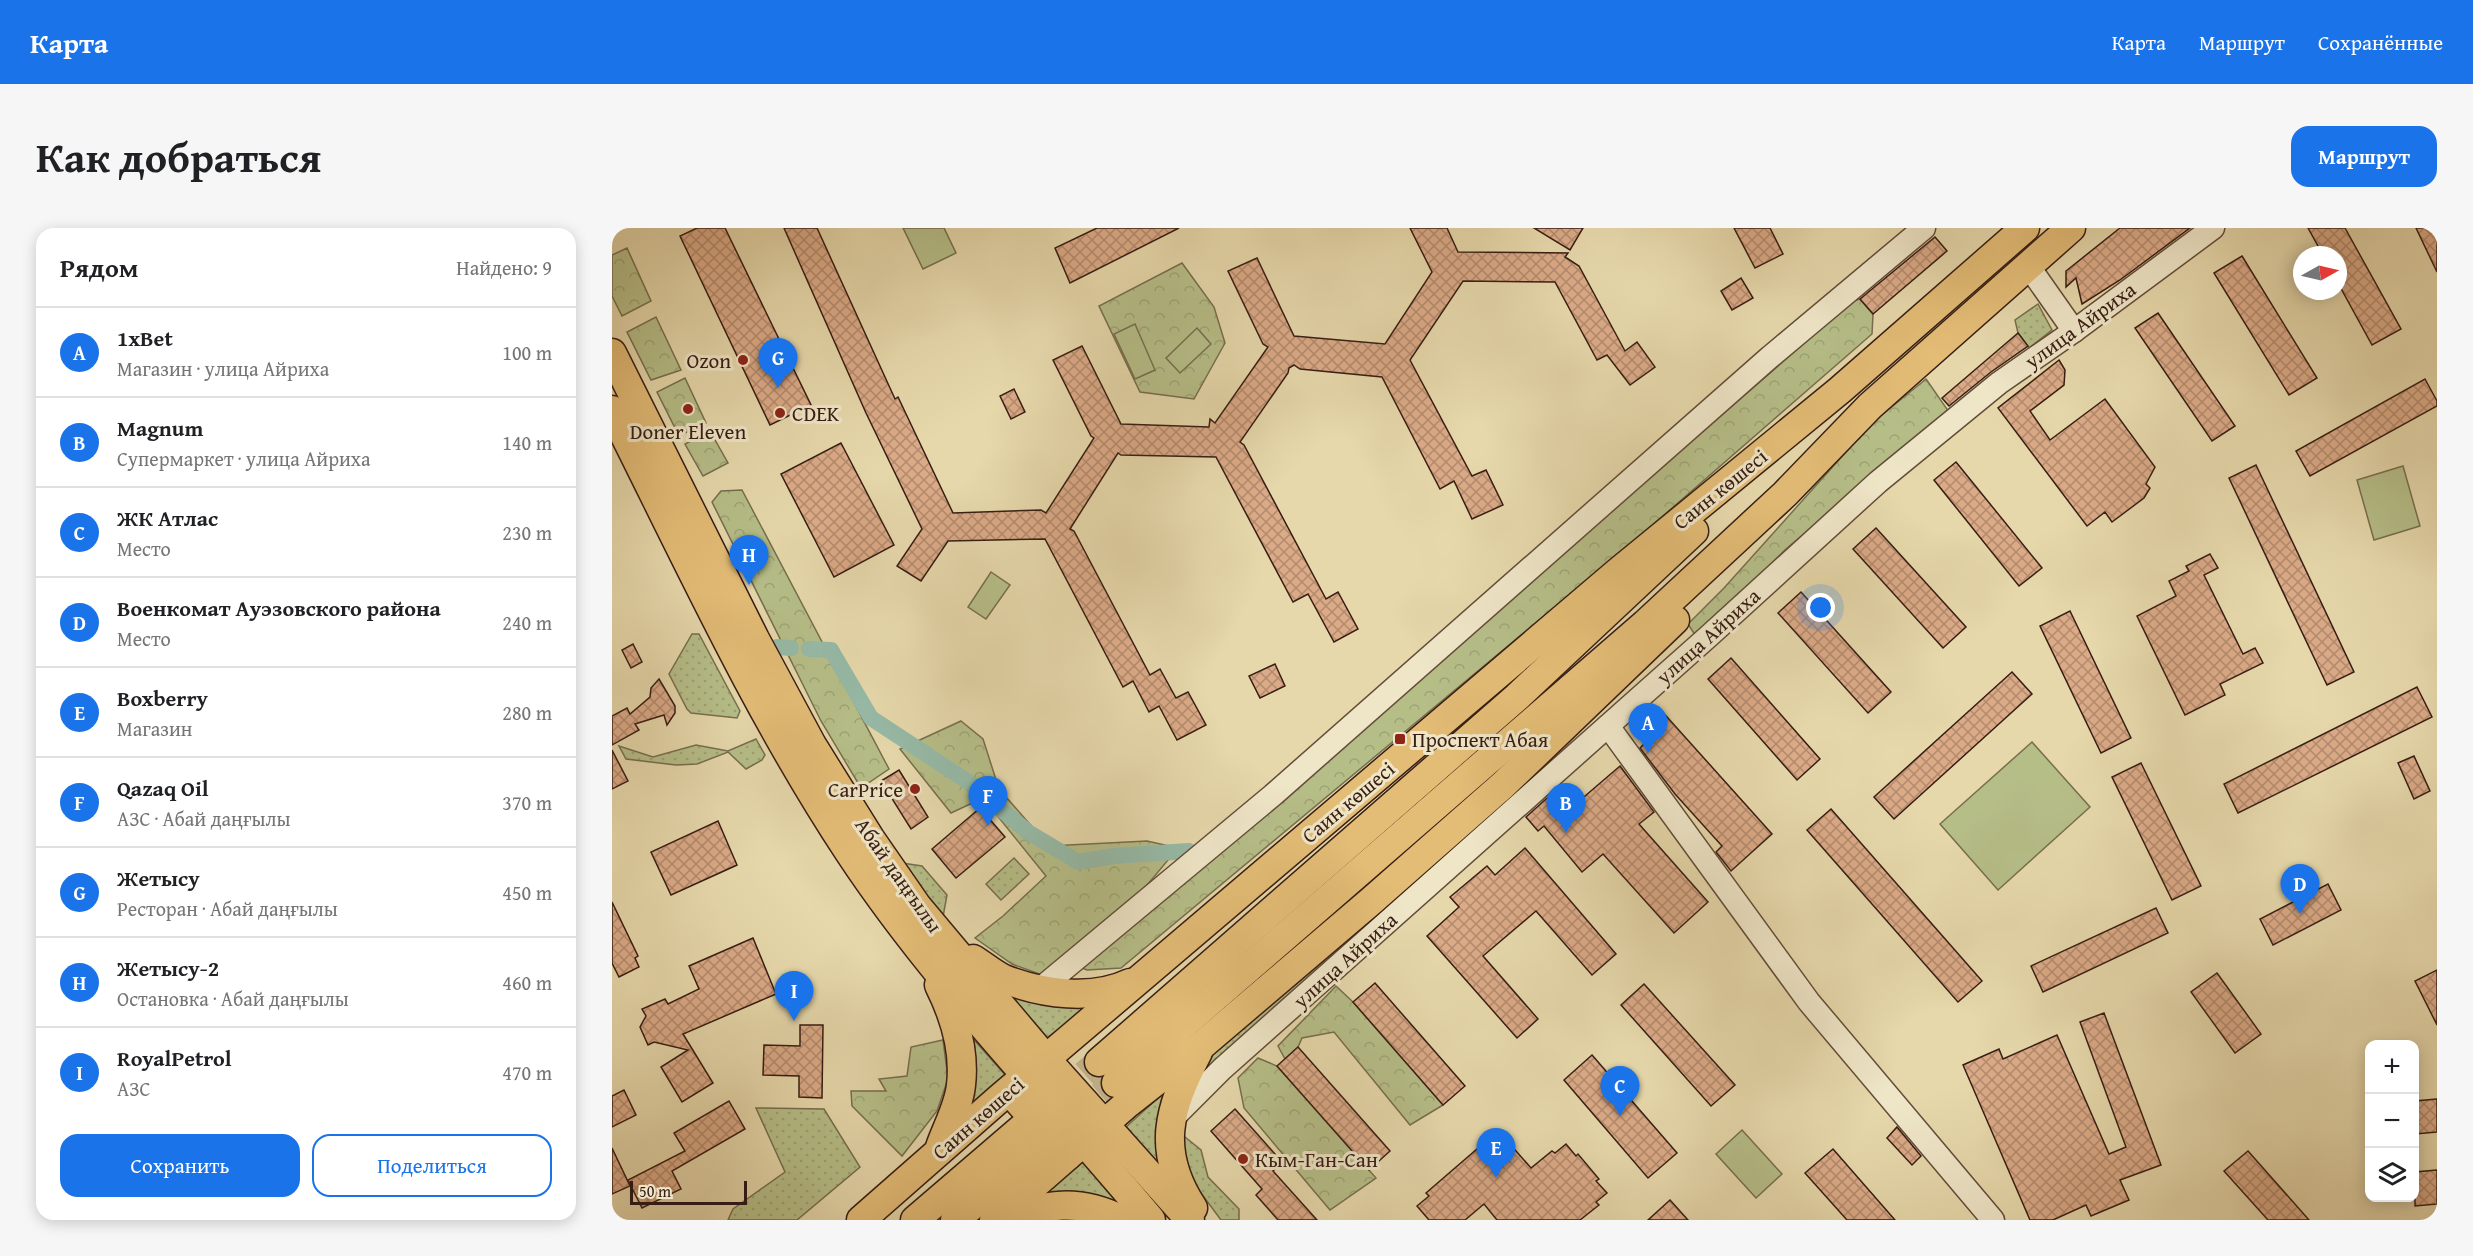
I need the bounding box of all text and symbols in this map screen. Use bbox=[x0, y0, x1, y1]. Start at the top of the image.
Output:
text: Карта bbox=[30, 22, 108, 63]
text: Карта bbox=[2112, 27, 2166, 58]
text: Маршрут bbox=[2199, 27, 2285, 58]
text: Сохранённые bbox=[2318, 27, 2443, 58]
text: Как добраться bbox=[36, 126, 321, 187]
button: Маршрут bbox=[2291, 126, 2437, 187]
north arrow bbox=[2293, 246, 2347, 300]
text: Рядом bbox=[60, 248, 138, 287]
text: Найдено: 9 bbox=[456, 253, 552, 282]
street label: улица Айриха bbox=[2017, 274, 2142, 377]
text: 1xBet bbox=[117, 322, 173, 354]
text: A bbox=[73, 338, 86, 367]
text: 100 m bbox=[502, 338, 552, 367]
pin: G bbox=[758, 338, 798, 388]
place label: Ozon bbox=[687, 345, 731, 376]
marker: Ozon bbox=[736, 353, 750, 367]
text: Магазин · улица Айриха bbox=[117, 354, 329, 383]
place label: CDEK bbox=[792, 398, 840, 429]
marker: Doner Eleven bbox=[681, 402, 695, 416]
marker: CDEK bbox=[773, 406, 787, 420]
text: Magnum bbox=[117, 412, 203, 444]
place label: Doner Eleven bbox=[630, 416, 746, 447]
text: B bbox=[73, 428, 86, 457]
text: 140 m bbox=[502, 428, 552, 457]
street label: Саин көшесі bbox=[1666, 441, 1774, 537]
text: Супермаркет · улица Айриха bbox=[117, 444, 371, 473]
text: ЖК Атлас bbox=[117, 502, 218, 534]
text: C bbox=[74, 518, 85, 547]
text: 230 m bbox=[502, 518, 552, 547]
text: Место bbox=[117, 534, 171, 563]
pin: H bbox=[730, 536, 768, 585]
street label: улица Айриха bbox=[1648, 581, 1767, 692]
text: Военкомат Ауэзовского района bbox=[117, 592, 441, 624]
your location bbox=[1806, 593, 1835, 622]
text: D bbox=[73, 608, 86, 637]
text: 240 m bbox=[502, 608, 552, 637]
text: Место bbox=[117, 624, 171, 653]
text: Boxberry bbox=[117, 682, 208, 714]
text: E bbox=[74, 698, 85, 727]
text: 280 m bbox=[502, 698, 552, 727]
pin: A bbox=[1628, 704, 1668, 753]
text: Магазин bbox=[117, 714, 192, 743]
place label: Проспект Абая bbox=[1412, 724, 1549, 755]
marker: Проспект Абая bbox=[1393, 732, 1407, 746]
street label: Саин көшесі bbox=[1295, 754, 1401, 850]
text: Qazaq Oil bbox=[117, 772, 209, 804]
place label: CarPrice bbox=[828, 774, 903, 805]
pin: F bbox=[968, 776, 1007, 826]
marker: CarPrice bbox=[908, 782, 922, 796]
pin: B bbox=[1546, 784, 1586, 833]
text: F bbox=[74, 788, 85, 817]
text: 370 m bbox=[502, 788, 552, 817]
text: АЗС · Абай даңғылы bbox=[117, 804, 290, 833]
street label: Абай даңғылы bbox=[848, 811, 950, 939]
text: Жетысу bbox=[117, 862, 200, 894]
pin: D bbox=[2280, 864, 2320, 914]
text: G bbox=[73, 878, 86, 907]
text: 450 m bbox=[502, 878, 552, 907]
text: Ресторан · Абай даңғылы bbox=[117, 894, 338, 923]
street label: улица Айриха bbox=[1285, 905, 1404, 1016]
text: Жетысу-2 bbox=[117, 952, 219, 984]
text: H bbox=[73, 968, 86, 997]
text: 460 m bbox=[502, 968, 552, 997]
pin: I bbox=[774, 972, 813, 1021]
text: Остановка · Абай даңғылы bbox=[117, 984, 349, 1013]
map controls bbox=[2365, 1040, 2419, 1202]
button: + bbox=[2365, 1040, 2419, 1094]
text: RoyalPetrol bbox=[117, 1042, 232, 1074]
text: I bbox=[76, 1058, 83, 1087]
text: 470 m bbox=[502, 1058, 552, 1087]
pin: C bbox=[1600, 1066, 1640, 1116]
street label: Саин көшесі bbox=[925, 1069, 1031, 1167]
text: АЗС bbox=[117, 1074, 150, 1103]
button: − bbox=[2365, 1094, 2419, 1148]
pin: E bbox=[1476, 1128, 1516, 1178]
button: Сохранить bbox=[60, 1134, 300, 1197]
button: Поделиться bbox=[312, 1134, 552, 1197]
place label: Кым-Ган-Сан bbox=[1255, 1144, 1378, 1175]
button: layers bbox=[2365, 1148, 2419, 1202]
marker: Кым-Ган-Сан bbox=[1236, 1152, 1250, 1166]
scale bar bbox=[630, 1178, 747, 1206]
text: 50 m bbox=[639, 1179, 671, 1203]

